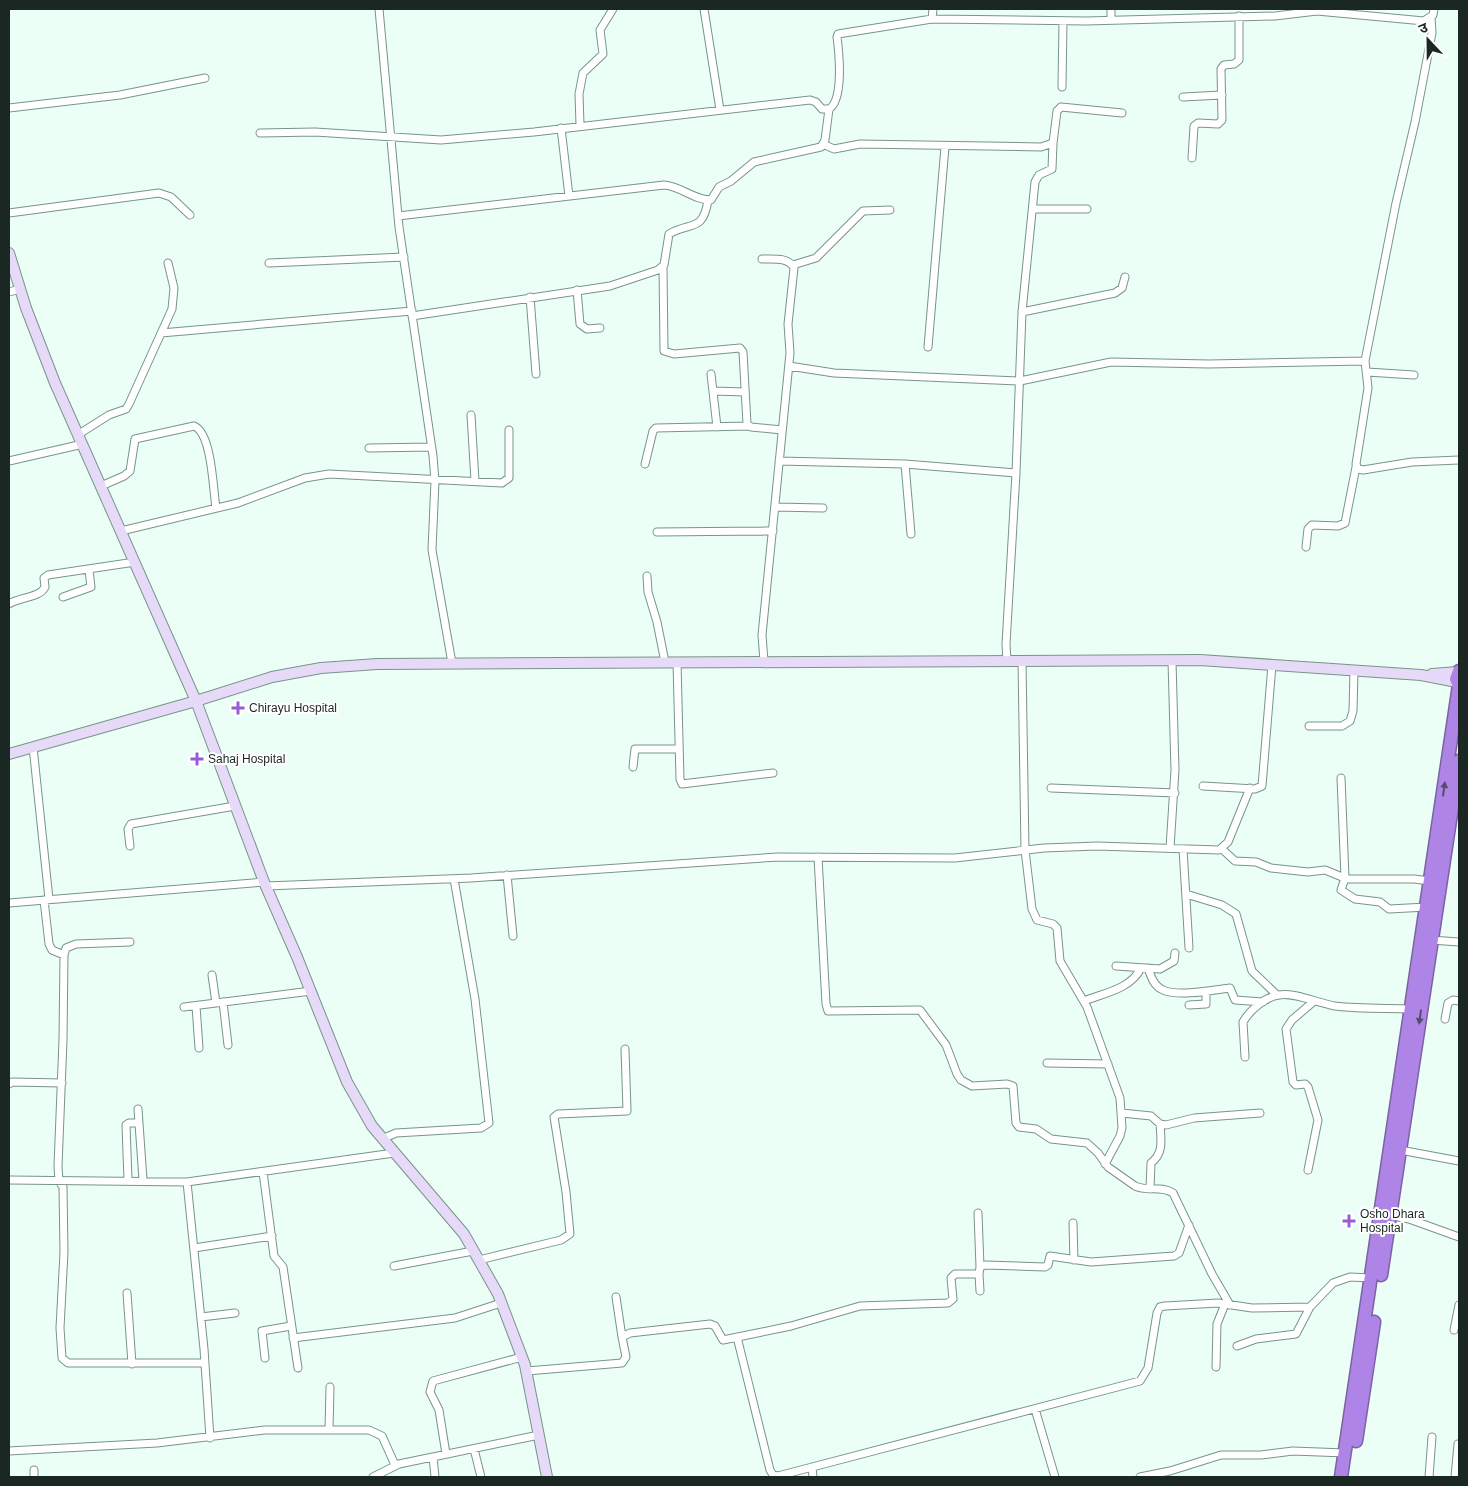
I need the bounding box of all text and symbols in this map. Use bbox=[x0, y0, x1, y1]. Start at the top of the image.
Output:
north arrow bbox=[1403, 15, 1453, 65]
text: उ bbox=[1416, 19, 1431, 37]
marker: Chirayu Hospital bbox=[231, 701, 245, 715]
place label: Chirayu Hospital bbox=[249, 701, 337, 715]
marker: Sahaj Hospital bbox=[190, 752, 204, 766]
place label: Sahaj Hospital bbox=[208, 752, 285, 766]
one-way arrow bbox=[1440, 780, 1448, 796]
one-way arrow bbox=[1416, 1009, 1424, 1025]
place label: Osho Dhara Hospital bbox=[1360, 1207, 1425, 1235]
marker: Osho Dhara Hospital bbox=[1342, 1214, 1356, 1228]

